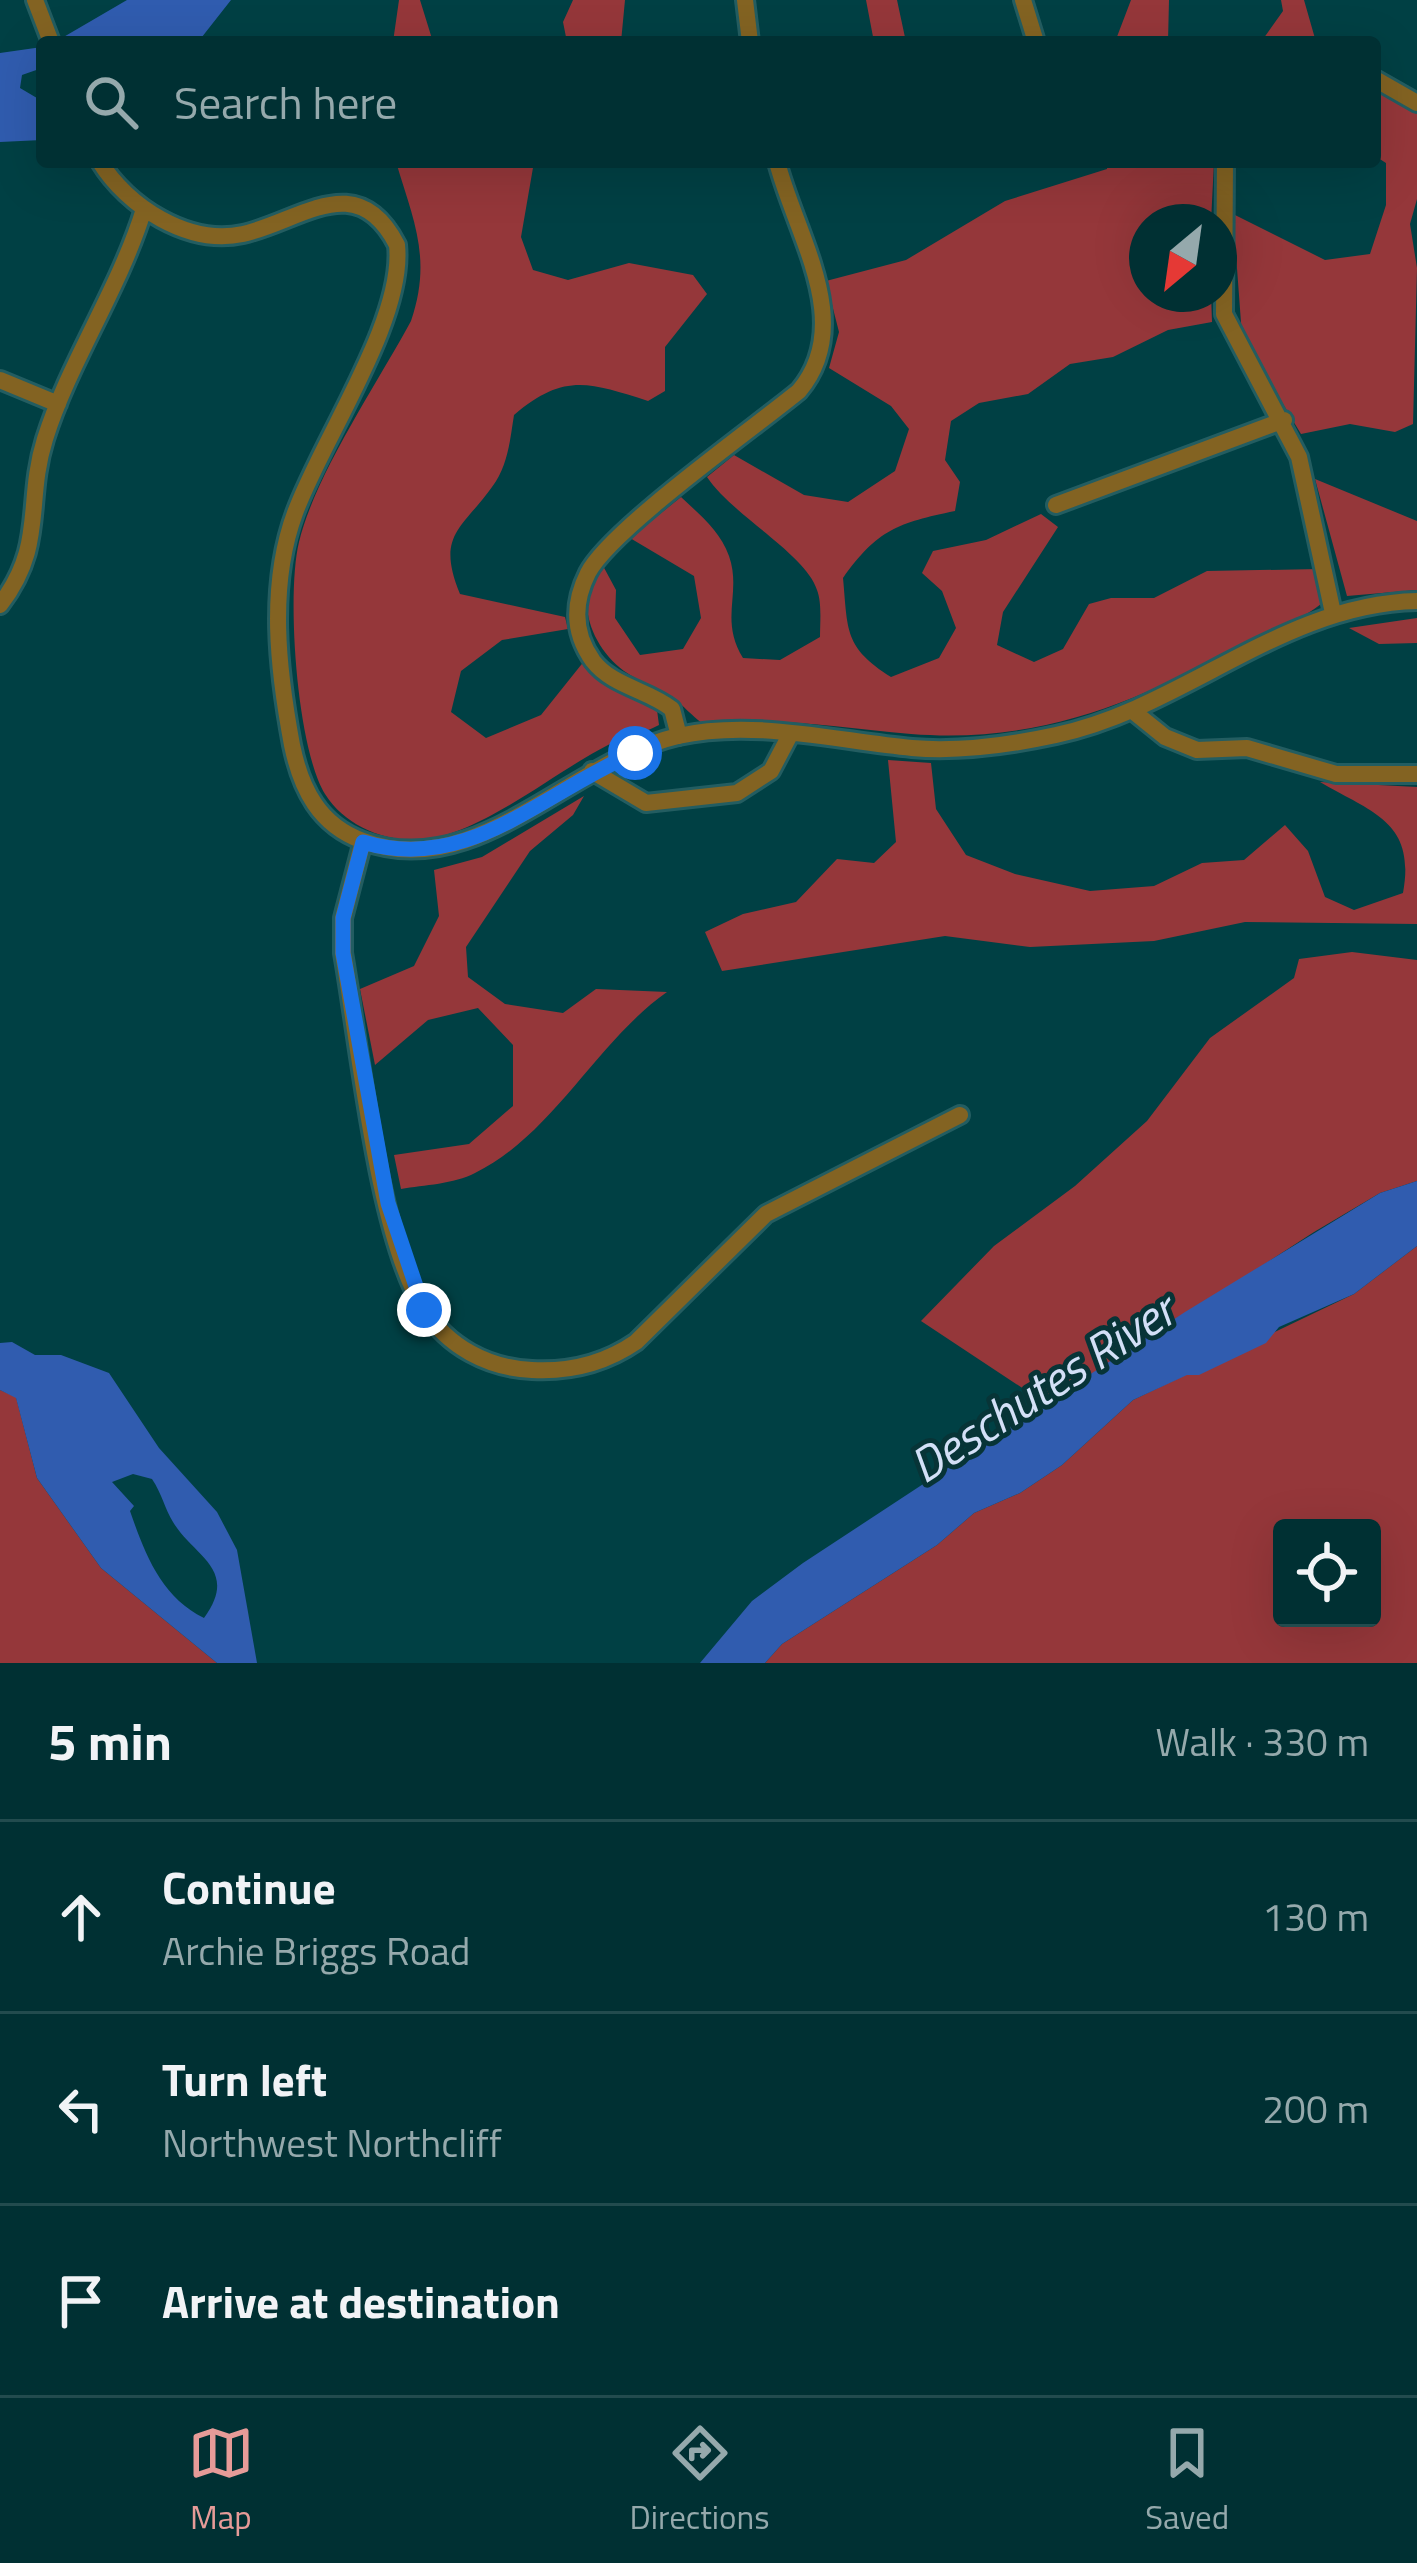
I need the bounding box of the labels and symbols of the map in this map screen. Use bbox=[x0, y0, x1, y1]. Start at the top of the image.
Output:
north arrow bbox=[1129, 204, 1237, 312]
route start bbox=[608, 726, 662, 780]
water label: Deschutes River bbox=[895, 1271, 1194, 1501]
route end bbox=[397, 1283, 451, 1337]

